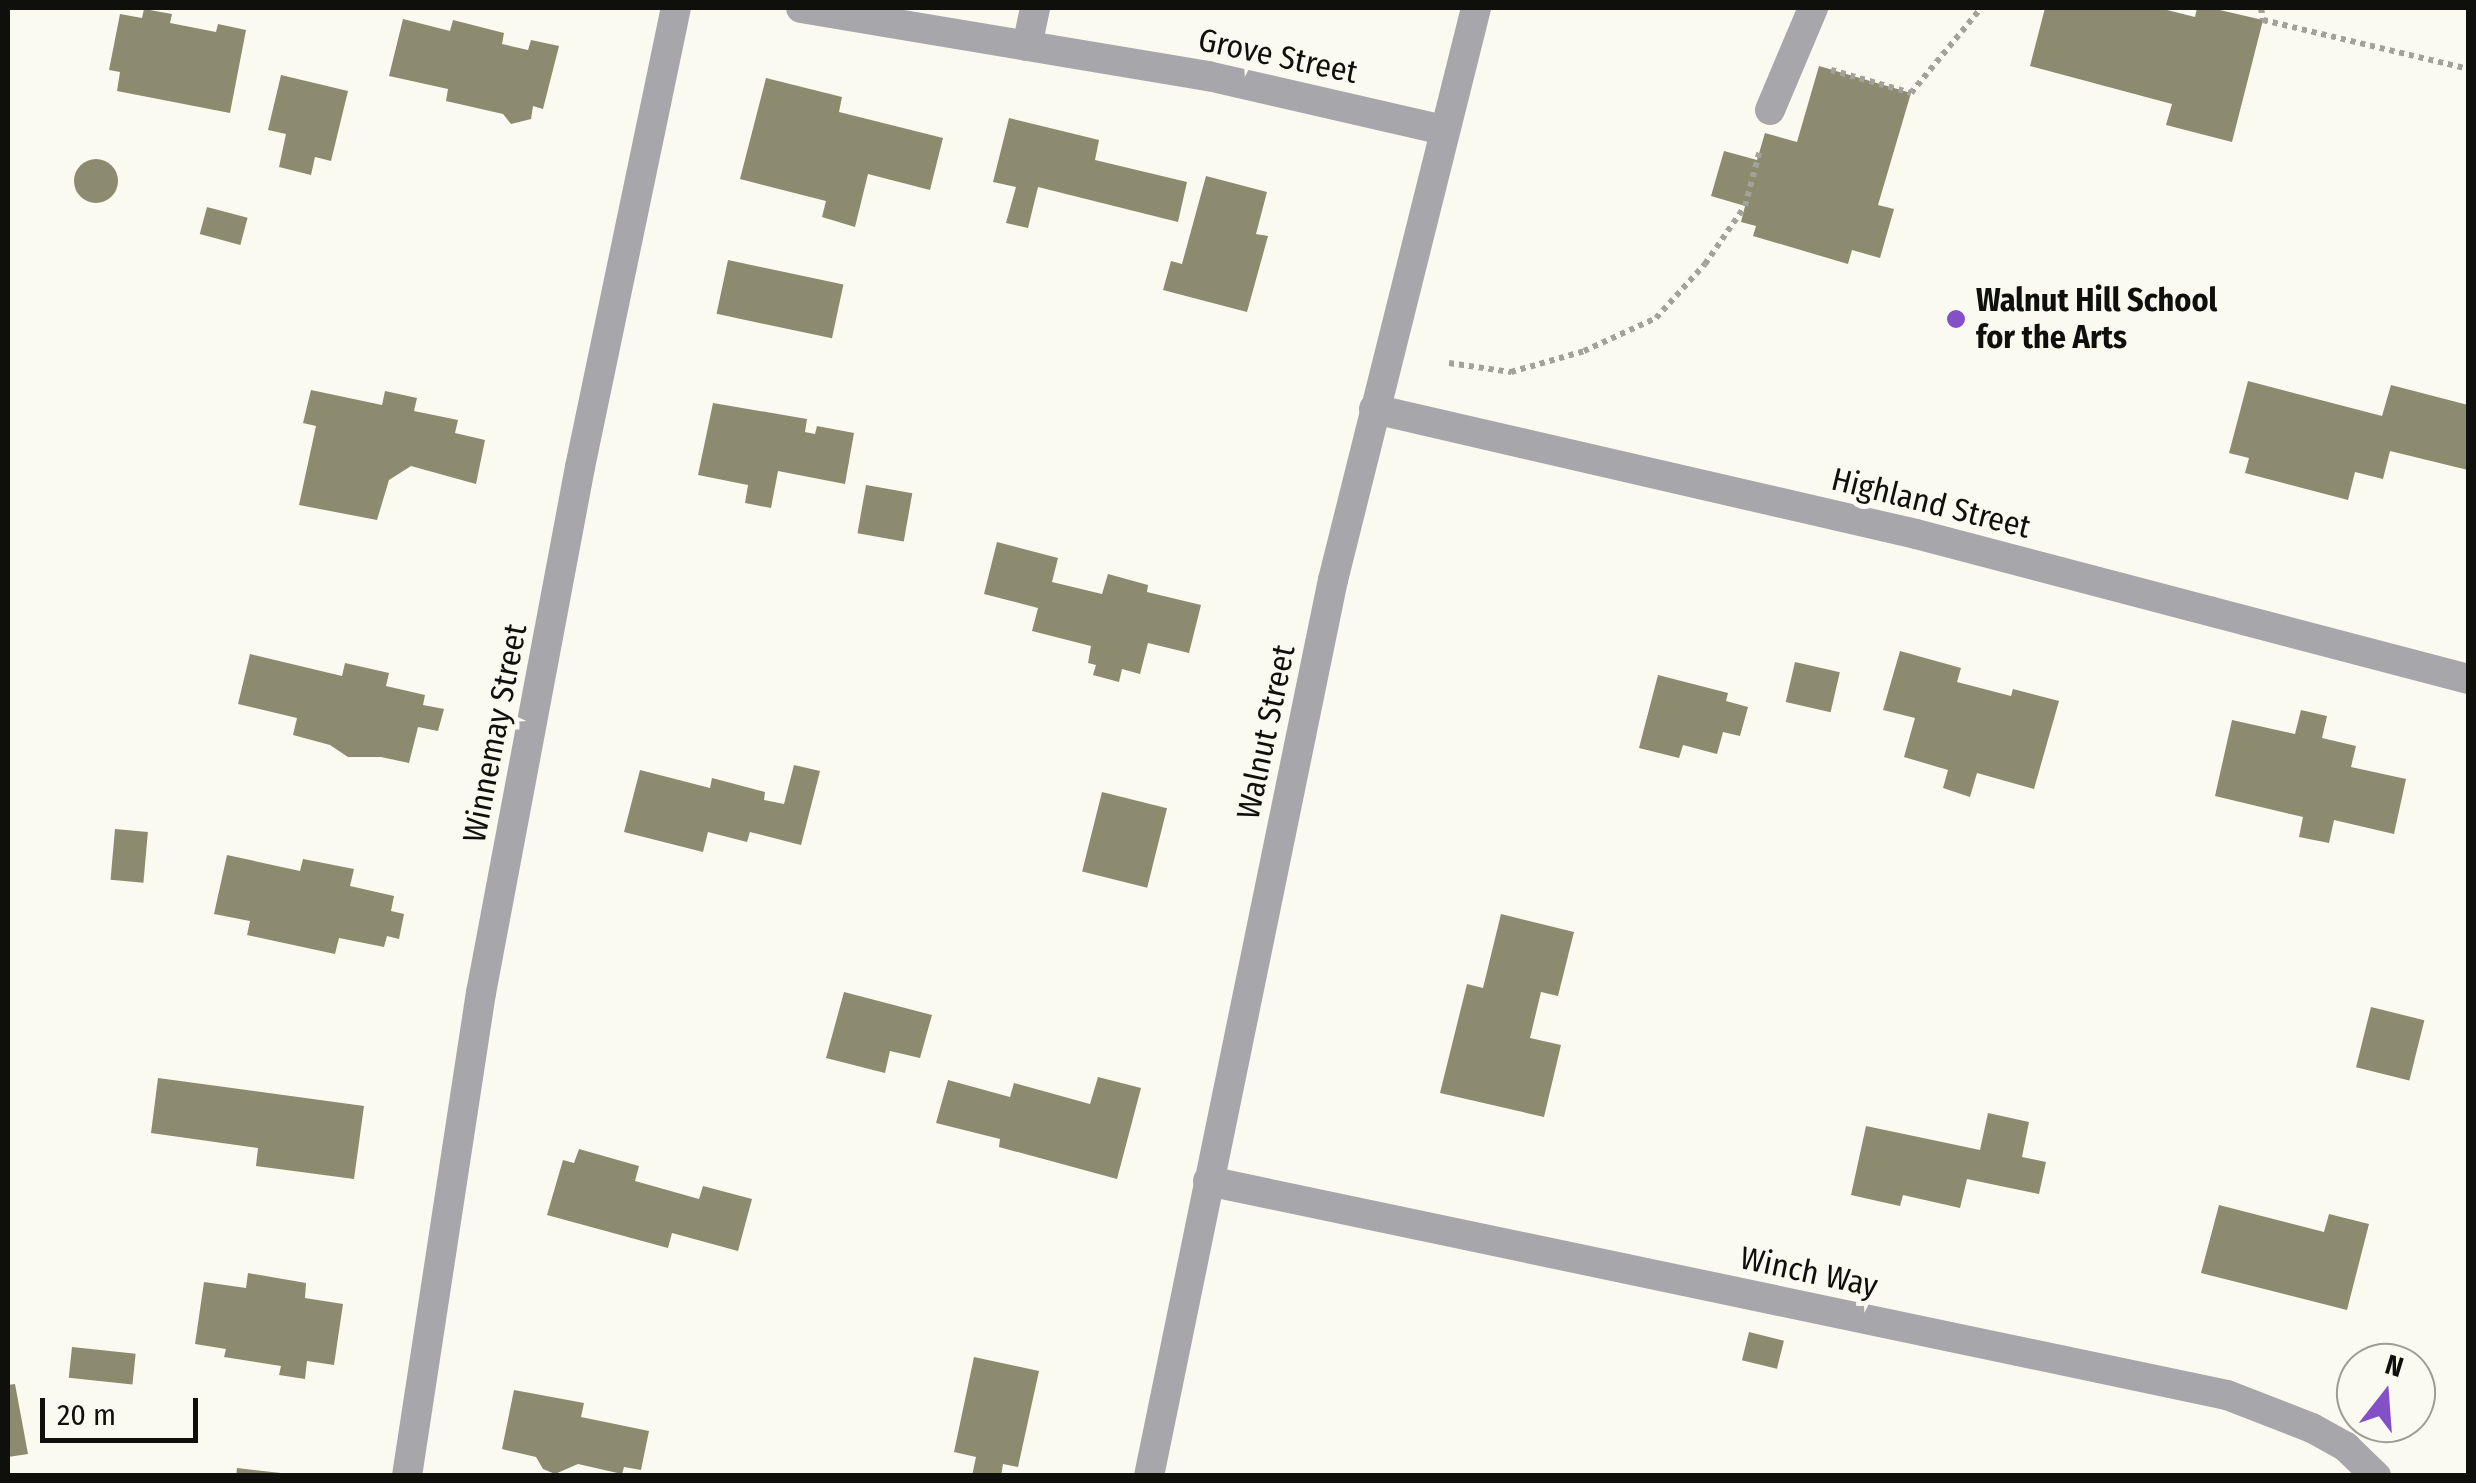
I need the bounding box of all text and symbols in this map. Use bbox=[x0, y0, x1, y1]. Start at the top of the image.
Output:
street label: Grove Street bbox=[1195, 20, 1361, 92]
place label: Walnut Hill School for the Arts bbox=[1976, 282, 2217, 357]
marker: Walnut Hill School for the Arts bbox=[1945, 308, 1967, 330]
street label: Highland Street bbox=[1828, 460, 2034, 546]
street label: Winnemay Street bbox=[455, 620, 535, 846]
street label: Walnut Street bbox=[1229, 641, 1303, 823]
street label: Winch Way bbox=[1737, 1239, 1881, 1305]
north arrow bbox=[2336, 1343, 2436, 1443]
text: N bbox=[2381, 1348, 2407, 1384]
scale bar bbox=[45, 1378, 202, 1440]
text: 20 m bbox=[57, 1397, 116, 1433]

